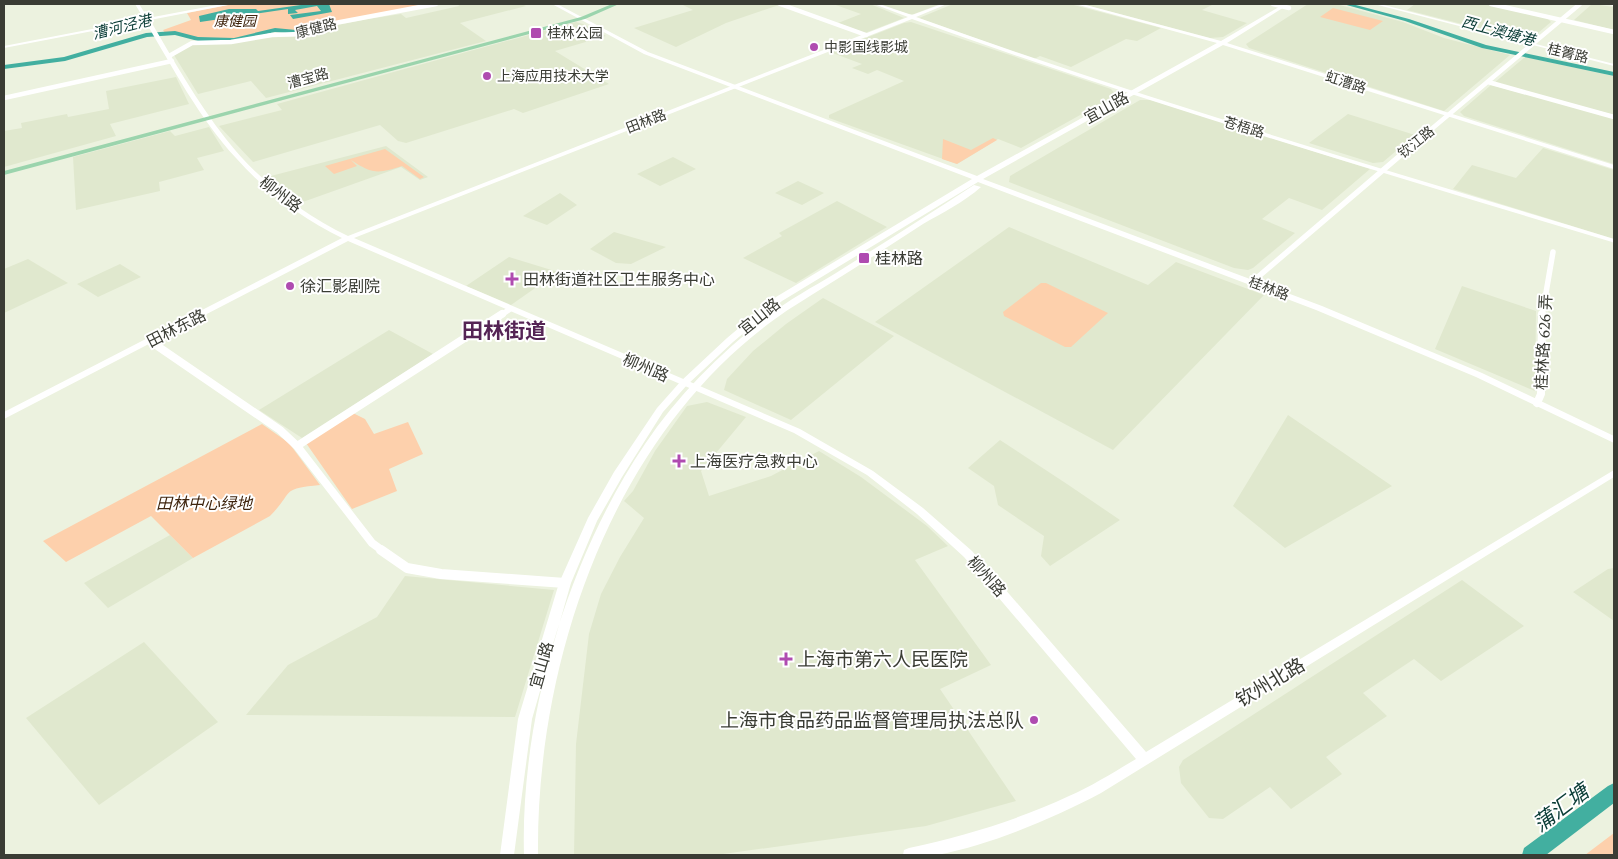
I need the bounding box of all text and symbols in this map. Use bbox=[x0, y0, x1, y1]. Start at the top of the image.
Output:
water label: 漕河泾港 bbox=[90, 9, 156, 46]
park label: 康健园 bbox=[214, 11, 258, 32]
water label: 西上澳塘港 bbox=[1459, 11, 1539, 53]
street label: 康健路 bbox=[293, 13, 339, 44]
place label: 桂林公园 bbox=[547, 23, 603, 44]
marker: 桂林公园 bbox=[529, 26, 543, 40]
place label: 中影国线影城 bbox=[824, 37, 908, 58]
street label: 桂箐路 bbox=[1545, 38, 1591, 69]
marker: 中影国线影城 bbox=[808, 41, 820, 53]
street label: 漕宝路 bbox=[285, 63, 331, 94]
place label: 上海应用技术大学 bbox=[497, 66, 609, 87]
street label: 虹漕路 bbox=[1323, 66, 1369, 99]
marker: 上海应用技术大学 bbox=[481, 70, 493, 82]
street label: 宜山路 bbox=[1080, 86, 1133, 130]
street label: 田林路 bbox=[623, 104, 670, 139]
street label: 苍梧路 bbox=[1221, 111, 1267, 144]
street label: 钦江路 bbox=[1393, 121, 1439, 164]
street label: 柳州路 bbox=[254, 171, 307, 219]
place label: 桂林路 bbox=[875, 247, 923, 271]
marker: 桂林路 bbox=[857, 251, 871, 265]
place label: 田林街道社区卫生服务中心 bbox=[523, 268, 715, 292]
street label: 桂林路 bbox=[1245, 271, 1292, 306]
marker: 田林街道社区卫生服务中心 bbox=[505, 272, 519, 286]
place label: 徐汇影剧院 bbox=[300, 275, 380, 299]
marker: 徐汇影剧院 bbox=[284, 280, 296, 292]
street label: 宜山路 bbox=[733, 292, 786, 341]
street label: 桂林路 626 弄 bbox=[1530, 293, 1558, 391]
street label: 田林东路 bbox=[142, 304, 210, 354]
district label: 田林街道 bbox=[462, 316, 546, 348]
street label: 柳州路 bbox=[619, 347, 672, 388]
place label: 上海医疗急救中心 bbox=[690, 450, 818, 474]
marker: 上海医疗急救中心 bbox=[672, 454, 686, 468]
park label: 田林中心绿地 bbox=[156, 492, 254, 516]
street label: 柳州路 bbox=[961, 551, 1011, 603]
street label: 宜山路 bbox=[524, 639, 560, 692]
place label: 上海市第六人民医院 bbox=[797, 646, 968, 675]
street label: 钦州北路 bbox=[1231, 651, 1311, 715]
marker: 上海市第六人民医院 bbox=[779, 652, 793, 666]
place label: 上海市食品药品监督管理局执法总队 bbox=[720, 707, 1024, 736]
marker: 上海市食品药品监督管理局执法总队 bbox=[1028, 714, 1040, 726]
water label: 蒲汇塘 bbox=[1527, 775, 1599, 841]

